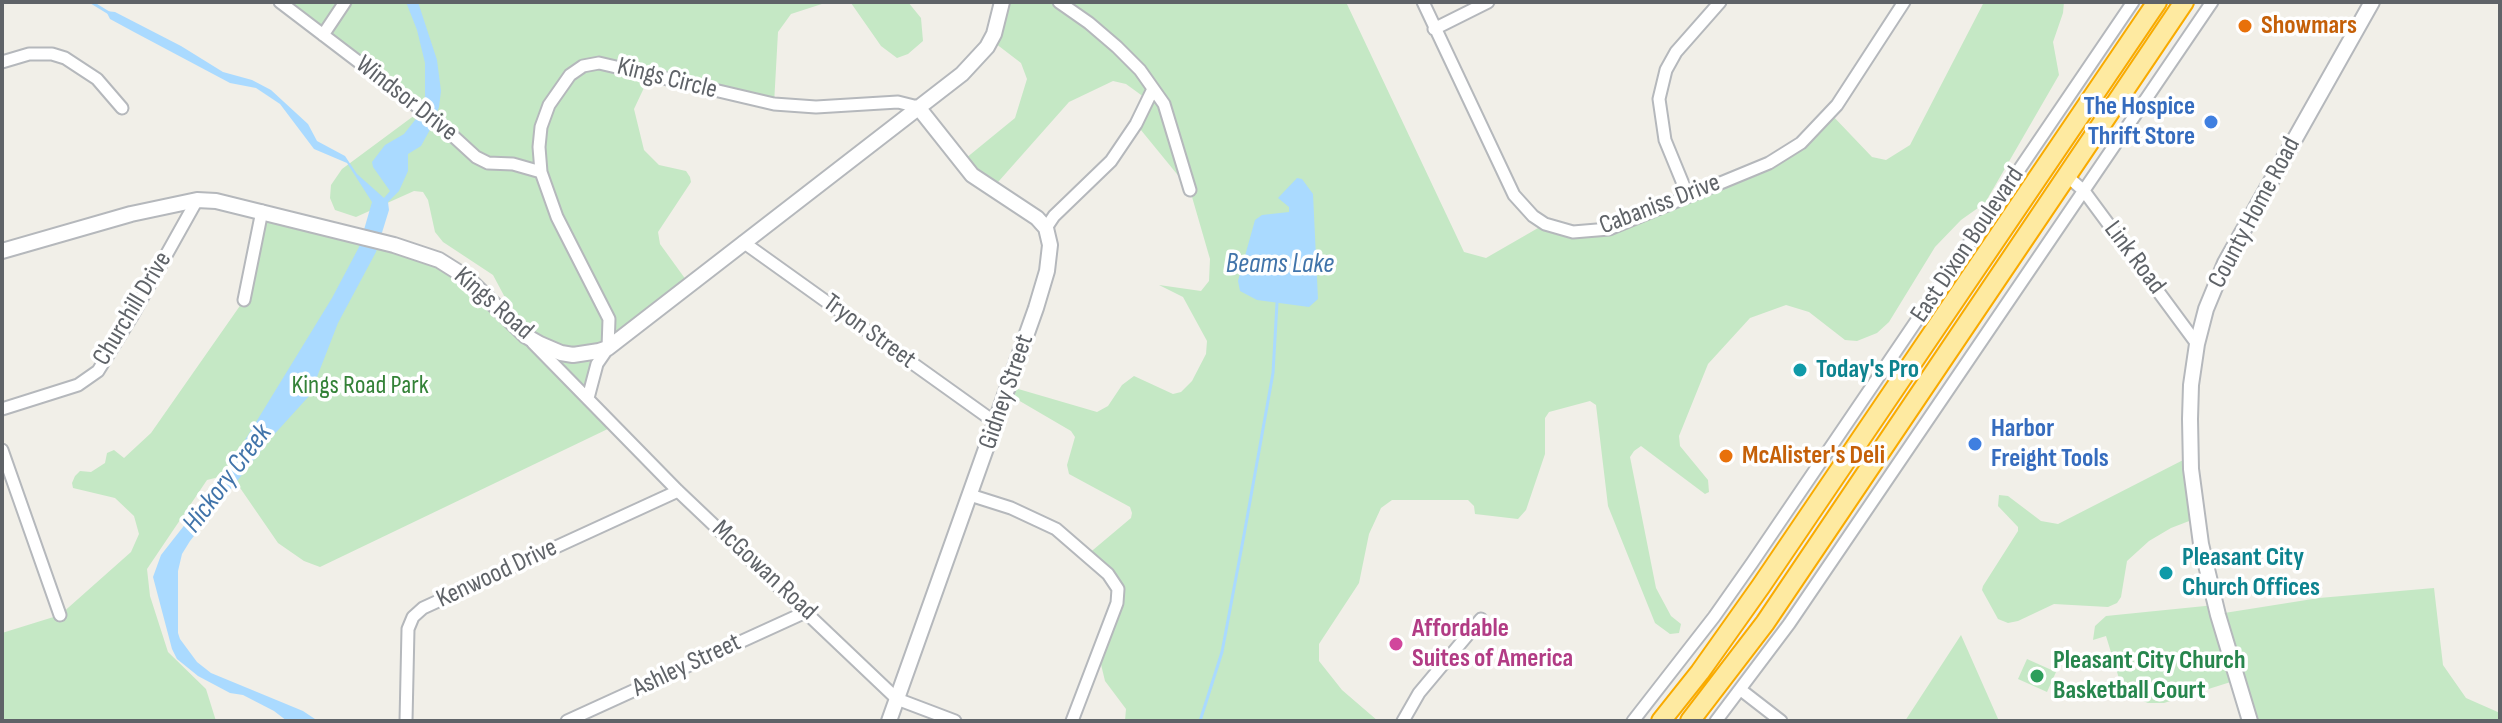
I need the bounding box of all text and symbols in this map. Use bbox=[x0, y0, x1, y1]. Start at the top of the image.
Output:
place label: Showmars bbox=[2261, 10, 2357, 42]
marker: Showmars bbox=[2236, 17, 2254, 35]
street label: Windsor Drive bbox=[349, 50, 463, 148]
street label: Kings Circle bbox=[614, 52, 720, 106]
place label: The Hospice Thrift Store bbox=[2083, 91, 2195, 152]
marker: The Hospice Thrift Store bbox=[2202, 113, 2220, 131]
street label: County Home Road bbox=[2202, 132, 2308, 294]
street label: East Dixon Boulevard bbox=[1905, 161, 2031, 329]
street label: Cabaniss Drive bbox=[1595, 168, 1725, 242]
street label: Link Road bbox=[2097, 215, 2171, 301]
street label: Churchill Drive bbox=[87, 246, 179, 372]
water label: Beams Lake bbox=[1226, 248, 1334, 282]
street label: Kings Road bbox=[447, 261, 539, 347]
street label: Tryon Street bbox=[817, 288, 921, 376]
street label: Gidney Street bbox=[973, 331, 1041, 453]
place label: Today's Pro bbox=[1816, 354, 1919, 386]
marker: Today's Pro bbox=[1791, 361, 1809, 379]
park label: Kings Road Park bbox=[291, 370, 429, 402]
place label: Harbor Freight Tools bbox=[1991, 413, 2109, 474]
water label: Hickory Creek bbox=[176, 418, 280, 540]
marker: Harbor Freight Tools bbox=[1966, 435, 1984, 453]
place label: McAlister's Deli bbox=[1742, 440, 1885, 472]
marker: McAlister's Deli bbox=[1717, 447, 1735, 465]
street label: McGowan Road bbox=[705, 514, 823, 628]
street label: Kenwood Drive bbox=[432, 533, 562, 615]
place label: Pleasant City Church Offices bbox=[2182, 542, 2320, 604]
marker: Pleasant City Church Offices bbox=[2157, 564, 2175, 582]
place label: Affordable Suites of America bbox=[1412, 613, 1573, 674]
street label: Ashley Street bbox=[628, 627, 746, 705]
marker: Affordable Suites of America bbox=[1387, 635, 1405, 653]
place label: Pleasant City Church Basketball Court bbox=[2053, 645, 2246, 706]
marker: Pleasant City Church Basketball Court bbox=[2028, 667, 2046, 685]

